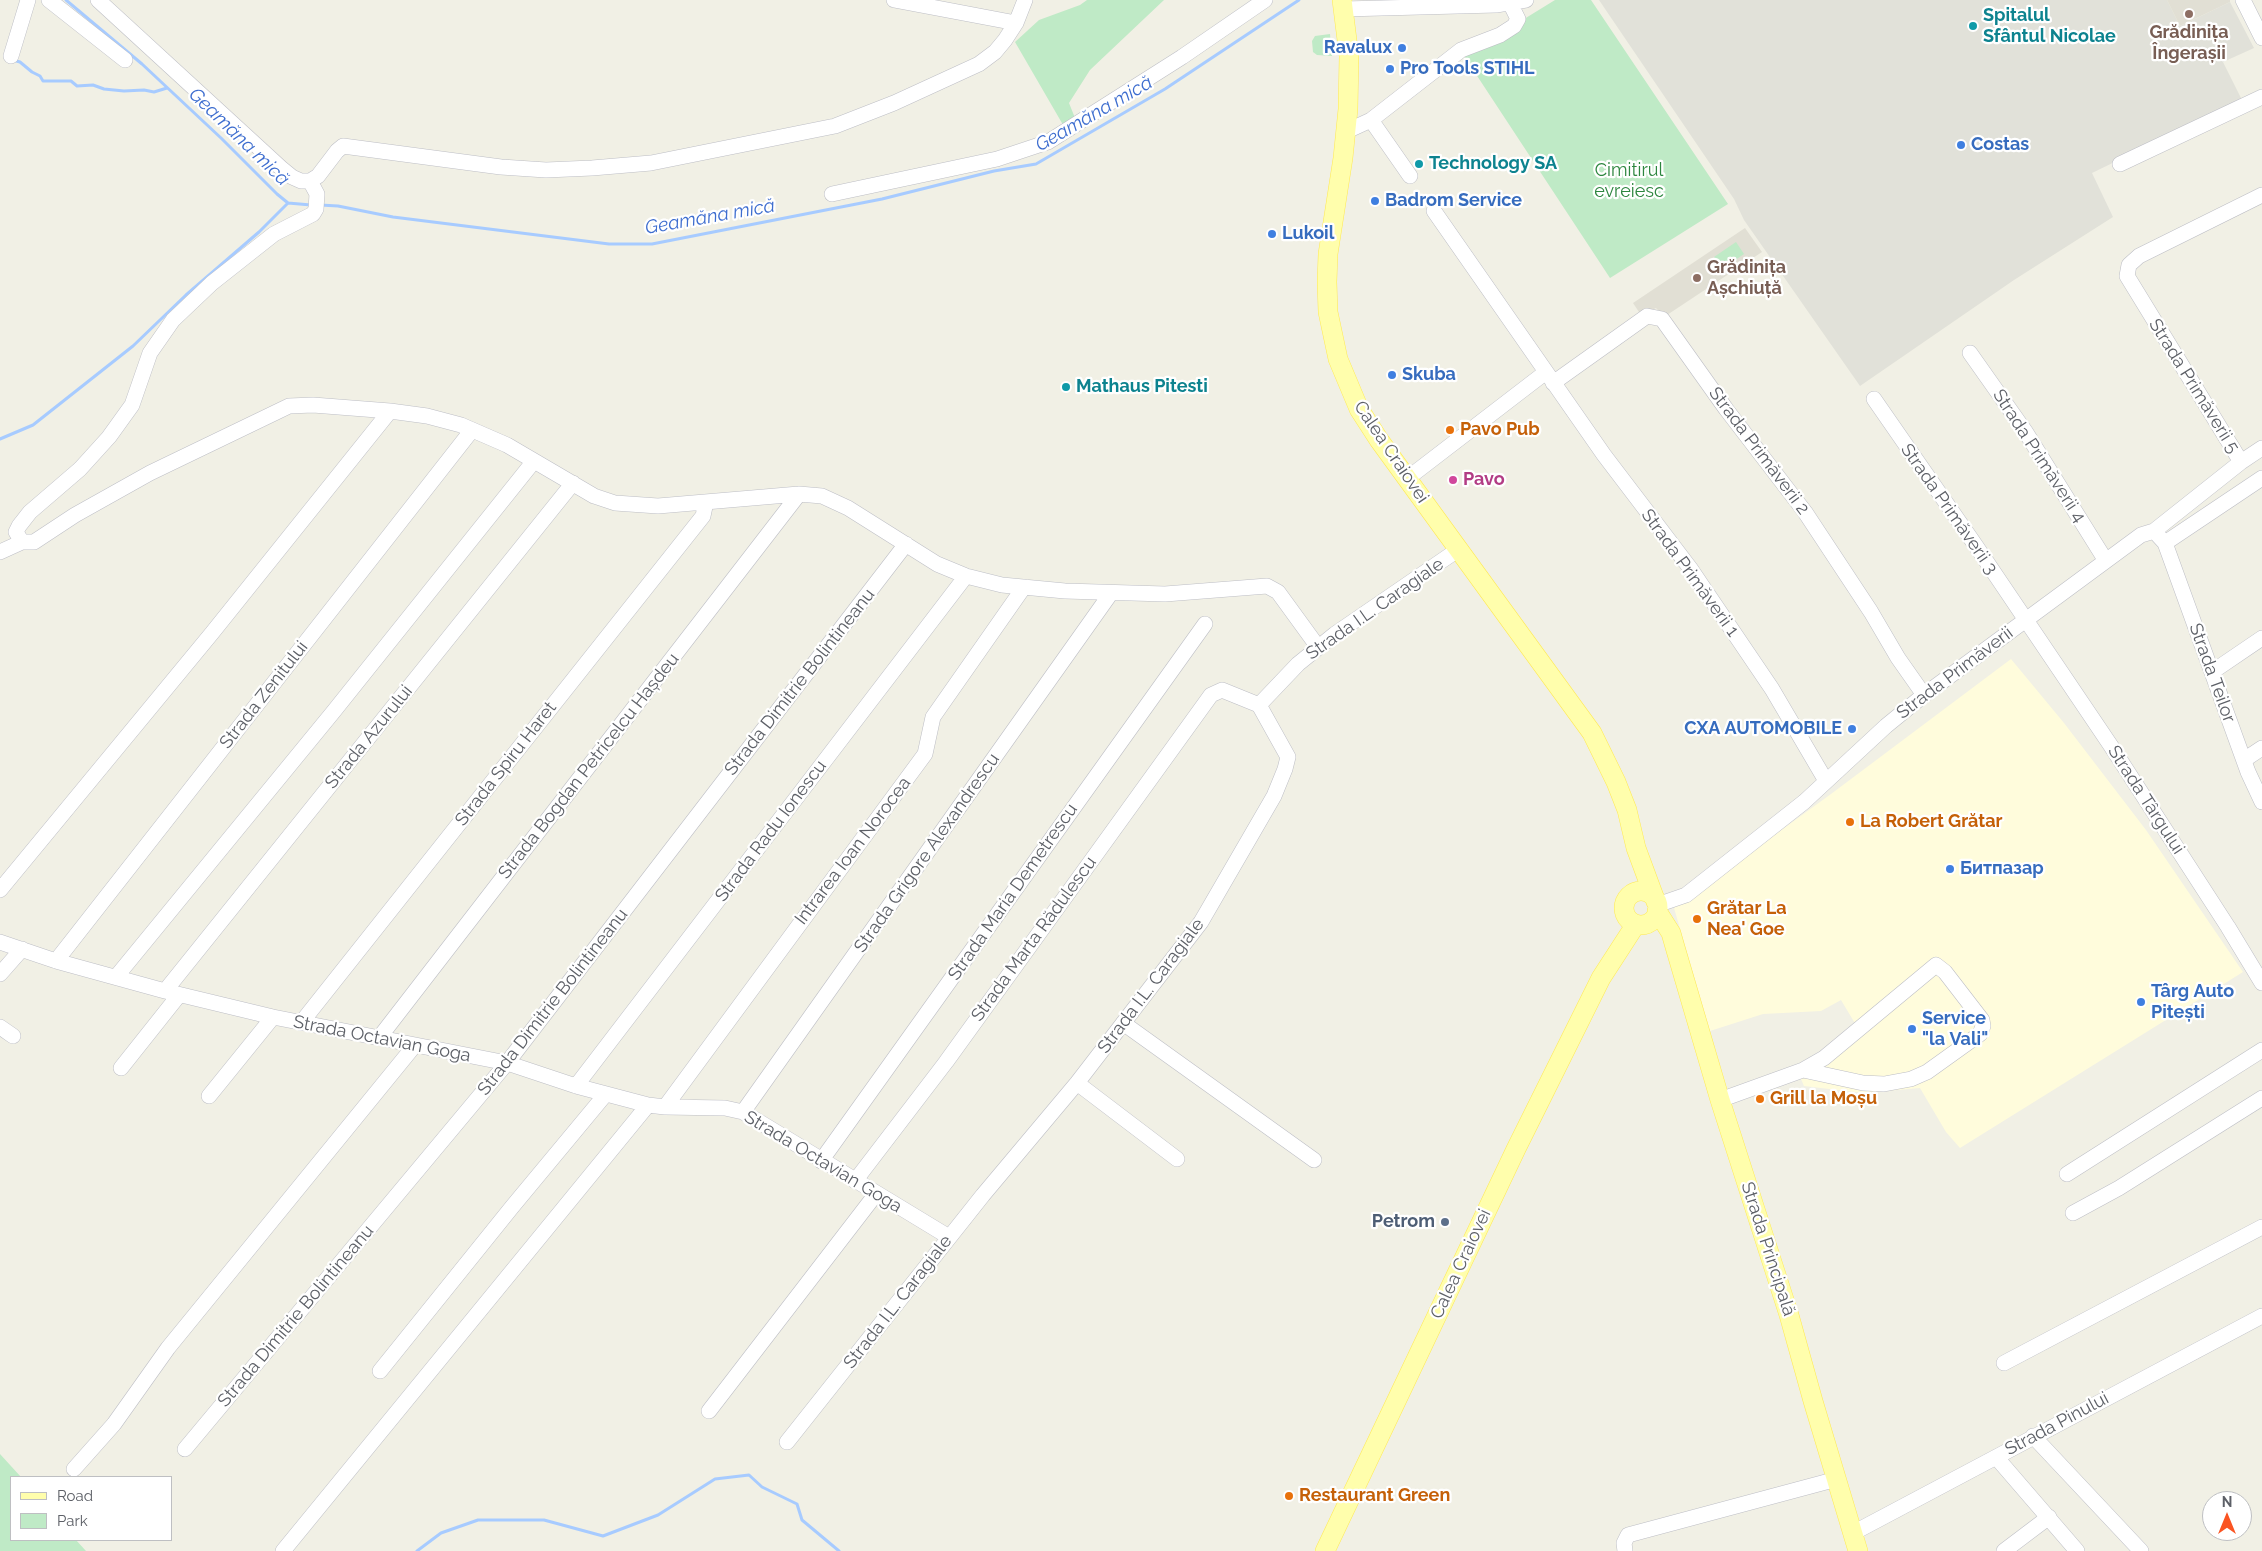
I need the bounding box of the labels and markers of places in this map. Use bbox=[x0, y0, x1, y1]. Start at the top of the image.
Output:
place label: Spitalul Sfântul Nicolae bbox=[1983, 5, 2116, 48]
marker: Grădinița Îngerașii bbox=[2183, 8, 2195, 20]
marker: Spitalul Sfântul Nicolae bbox=[1967, 20, 1979, 32]
place label: Grădinița Îngerașii bbox=[2149, 22, 2229, 64]
place label: Ravalux bbox=[1324, 37, 1392, 59]
marker: Ravalux bbox=[1396, 42, 1408, 54]
place label: Pro Tools STIHL bbox=[1400, 58, 1535, 80]
marker: Pro Tools STIHL bbox=[1384, 63, 1396, 75]
place label: Costas bbox=[1971, 134, 2029, 156]
marker: Costas bbox=[1955, 139, 1967, 151]
place label: Technology SA bbox=[1429, 153, 1557, 175]
marker: Technology SA bbox=[1413, 158, 1425, 170]
place label: Badrom Service bbox=[1385, 190, 1522, 212]
marker: Badrom Service bbox=[1369, 195, 1381, 207]
place label: Lukoil bbox=[1282, 223, 1334, 245]
marker: Lukoil bbox=[1266, 228, 1278, 240]
place label: Grădinița Așchiuță bbox=[1707, 257, 1786, 300]
marker: Grădinița Așchiuță bbox=[1691, 272, 1703, 284]
place label: Skuba bbox=[1402, 364, 1456, 386]
marker: Skuba bbox=[1386, 369, 1398, 381]
place label: Mathaus Pitesti bbox=[1076, 376, 1208, 398]
marker: Mathaus Pitesti bbox=[1060, 381, 1072, 393]
place label: Pavo Pub bbox=[1460, 419, 1540, 441]
marker: Pavo Pub bbox=[1444, 424, 1456, 436]
place label: Pavo bbox=[1463, 469, 1505, 491]
marker: Pavo bbox=[1447, 474, 1459, 486]
place label: CXA AUTOMOBILE bbox=[1684, 718, 1842, 740]
marker: CXA AUTOMOBILE bbox=[1846, 723, 1858, 735]
place label: La Robert Grătar bbox=[1860, 811, 2003, 833]
marker: La Robert Grătar bbox=[1844, 816, 1856, 828]
place label: Битпазар bbox=[1960, 858, 2044, 880]
marker: Битпазар bbox=[1944, 863, 1956, 875]
place label: Grătar La Nea' Goe bbox=[1707, 898, 1787, 941]
marker: Grătar La Nea' Goe bbox=[1691, 913, 1703, 925]
place label: Târg Auto Pitești bbox=[2151, 981, 2234, 1024]
marker: Târg Auto Pitești bbox=[2135, 996, 2147, 1008]
place label: Service "la Vali" bbox=[1922, 1008, 1988, 1050]
marker: Service "la Vali" bbox=[1906, 1023, 1918, 1035]
place label: Grill la Moșu bbox=[1770, 1088, 1877, 1110]
marker: Grill la Moșu bbox=[1754, 1093, 1766, 1105]
place label: Petrom bbox=[1372, 1211, 1435, 1233]
marker: Petrom bbox=[1439, 1216, 1451, 1228]
place label: Restaurant Green bbox=[1299, 1485, 1450, 1507]
marker: Restaurant Green bbox=[1283, 1490, 1295, 1502]

